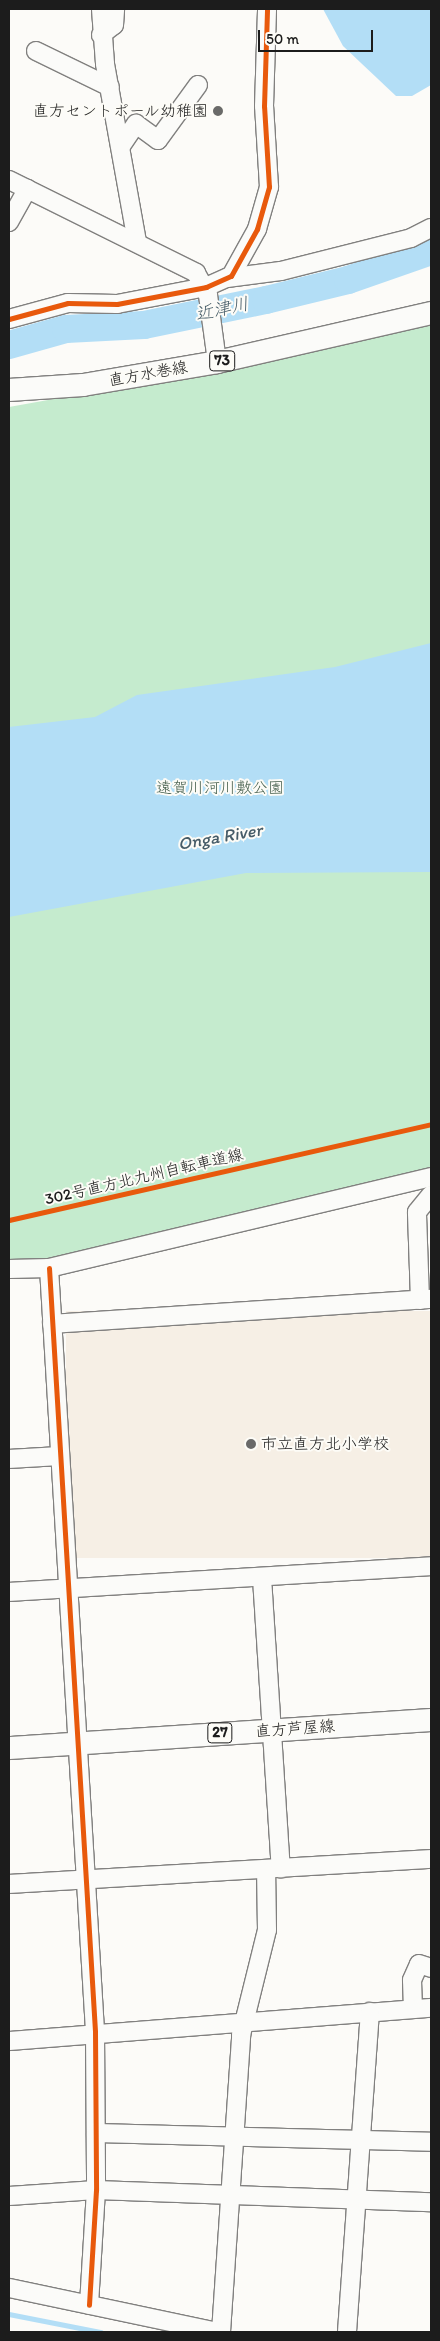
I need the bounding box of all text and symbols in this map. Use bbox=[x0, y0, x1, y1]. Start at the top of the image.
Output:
scale bar bbox=[260, 20, 375, 52]
text: 50 m bbox=[266, 30, 299, 48]
place label: 直方セントポール幼稚園 bbox=[32, 101, 208, 121]
marker: 直方セントポール幼稚園 bbox=[212, 105, 224, 117]
water label: 近津川 bbox=[193, 293, 251, 325]
road number: 73 bbox=[208, 348, 236, 374]
street label: 直方水巻線 bbox=[107, 358, 189, 390]
park label: 遠賀川河川敷公園 bbox=[156, 778, 284, 798]
water label: Onga River bbox=[176, 819, 264, 855]
street label: 302号直方北九州自転車道線 bbox=[43, 1145, 245, 1209]
place label: 市立直方北小学校 bbox=[261, 1434, 389, 1454]
marker: 市立直方北小学校 bbox=[245, 1438, 257, 1450]
street label: 直方芦屋線 bbox=[254, 1717, 336, 1741]
road number: 27 bbox=[206, 1720, 234, 1746]

